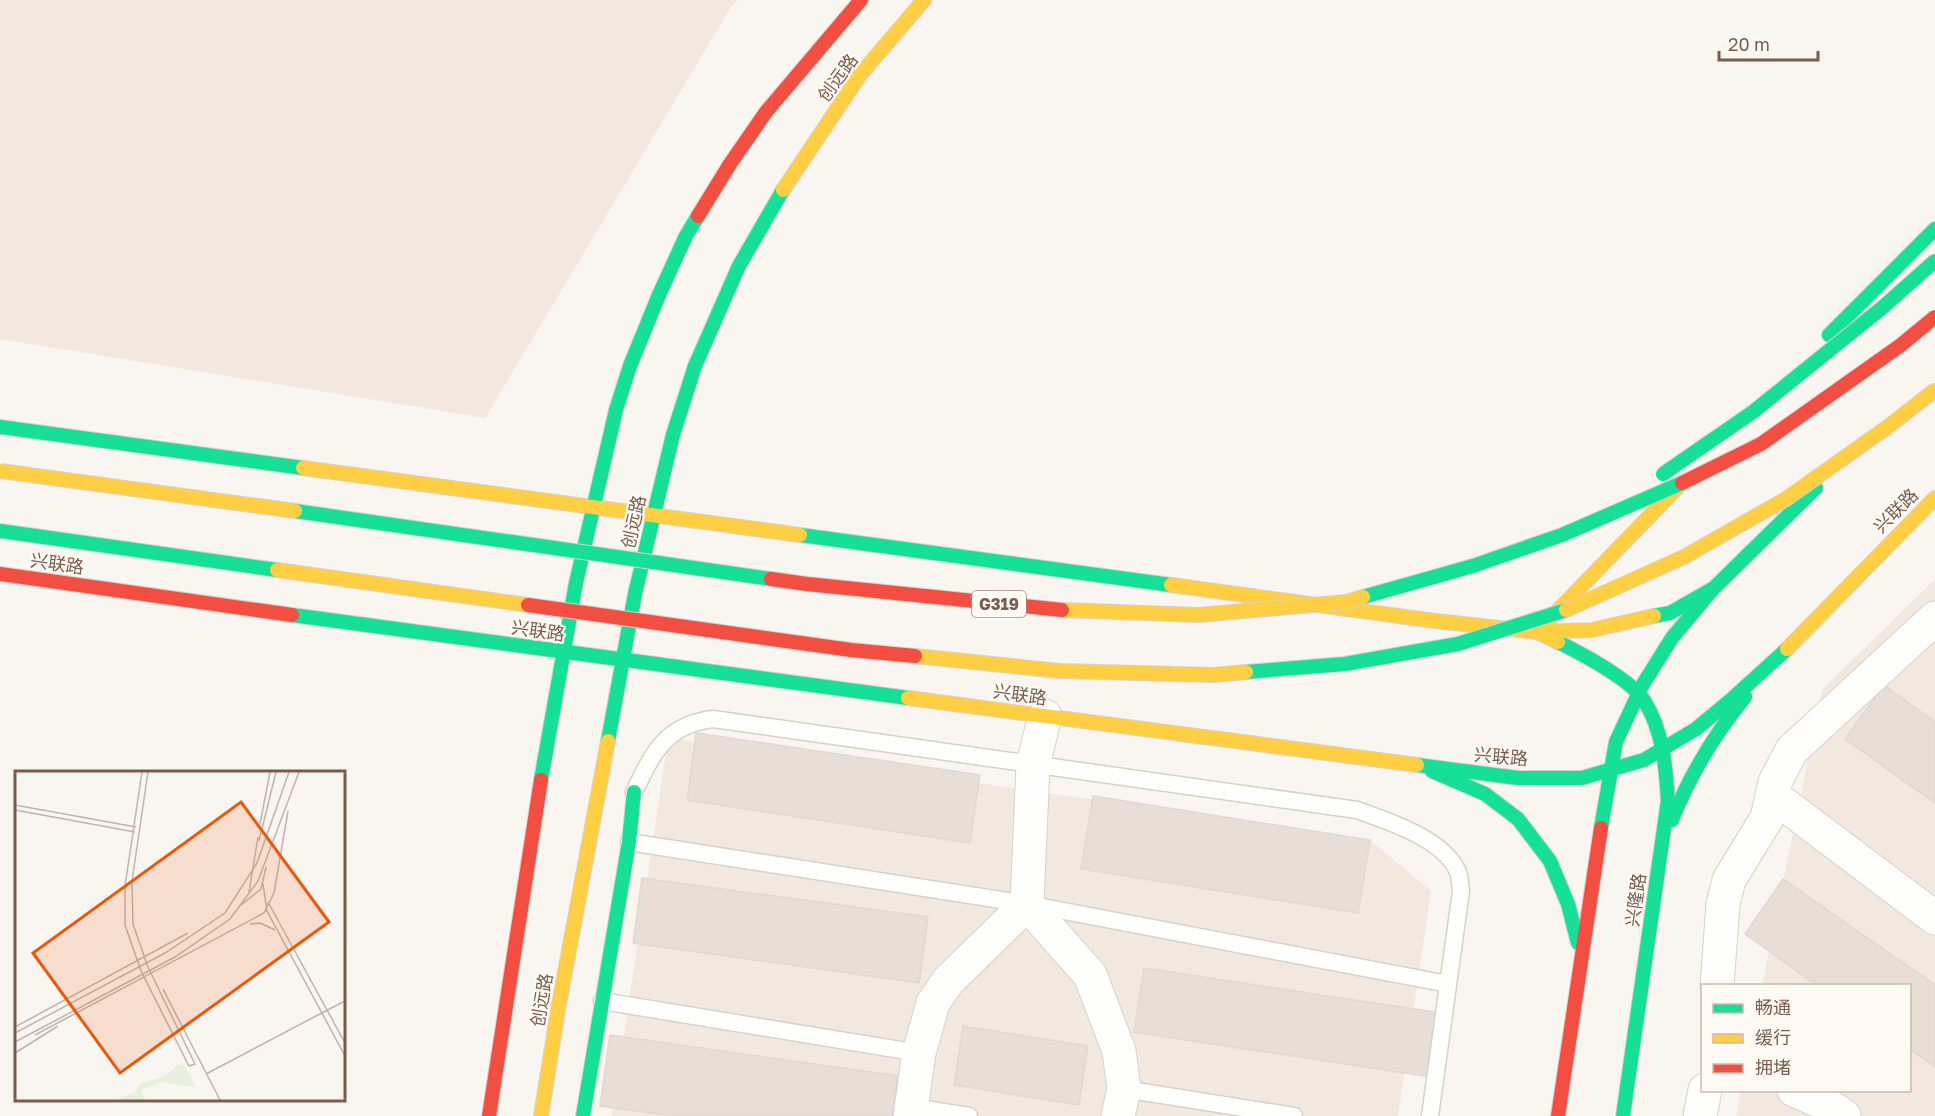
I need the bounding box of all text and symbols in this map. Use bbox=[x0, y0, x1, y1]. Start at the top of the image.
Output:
scale bar bbox=[1719, 24, 1818, 62]
text: 20 m bbox=[1728, 33, 1770, 55]
street label: 创远路 bbox=[812, 49, 862, 106]
street label: 兴联路 bbox=[1868, 483, 1922, 537]
street label: 创远路 bbox=[616, 493, 650, 551]
street label: 兴联路 bbox=[29, 548, 85, 578]
road number: G319 bbox=[972, 591, 1026, 617]
street label: 兴联路 bbox=[510, 615, 566, 645]
street label: 兴联路 bbox=[992, 679, 1048, 709]
street label: 兴联路 bbox=[1473, 743, 1529, 769]
inset map bbox=[15, 771, 345, 1101]
street label: 兴隆路 bbox=[1620, 872, 1650, 928]
street label: 创远路 bbox=[525, 971, 557, 1028]
legend bbox=[1701, 984, 1911, 1092]
text: 畅通 bbox=[1755, 996, 1791, 1018]
text: 缓行 bbox=[1755, 1026, 1791, 1048]
text: 拥堵 bbox=[1755, 1056, 1791, 1078]

